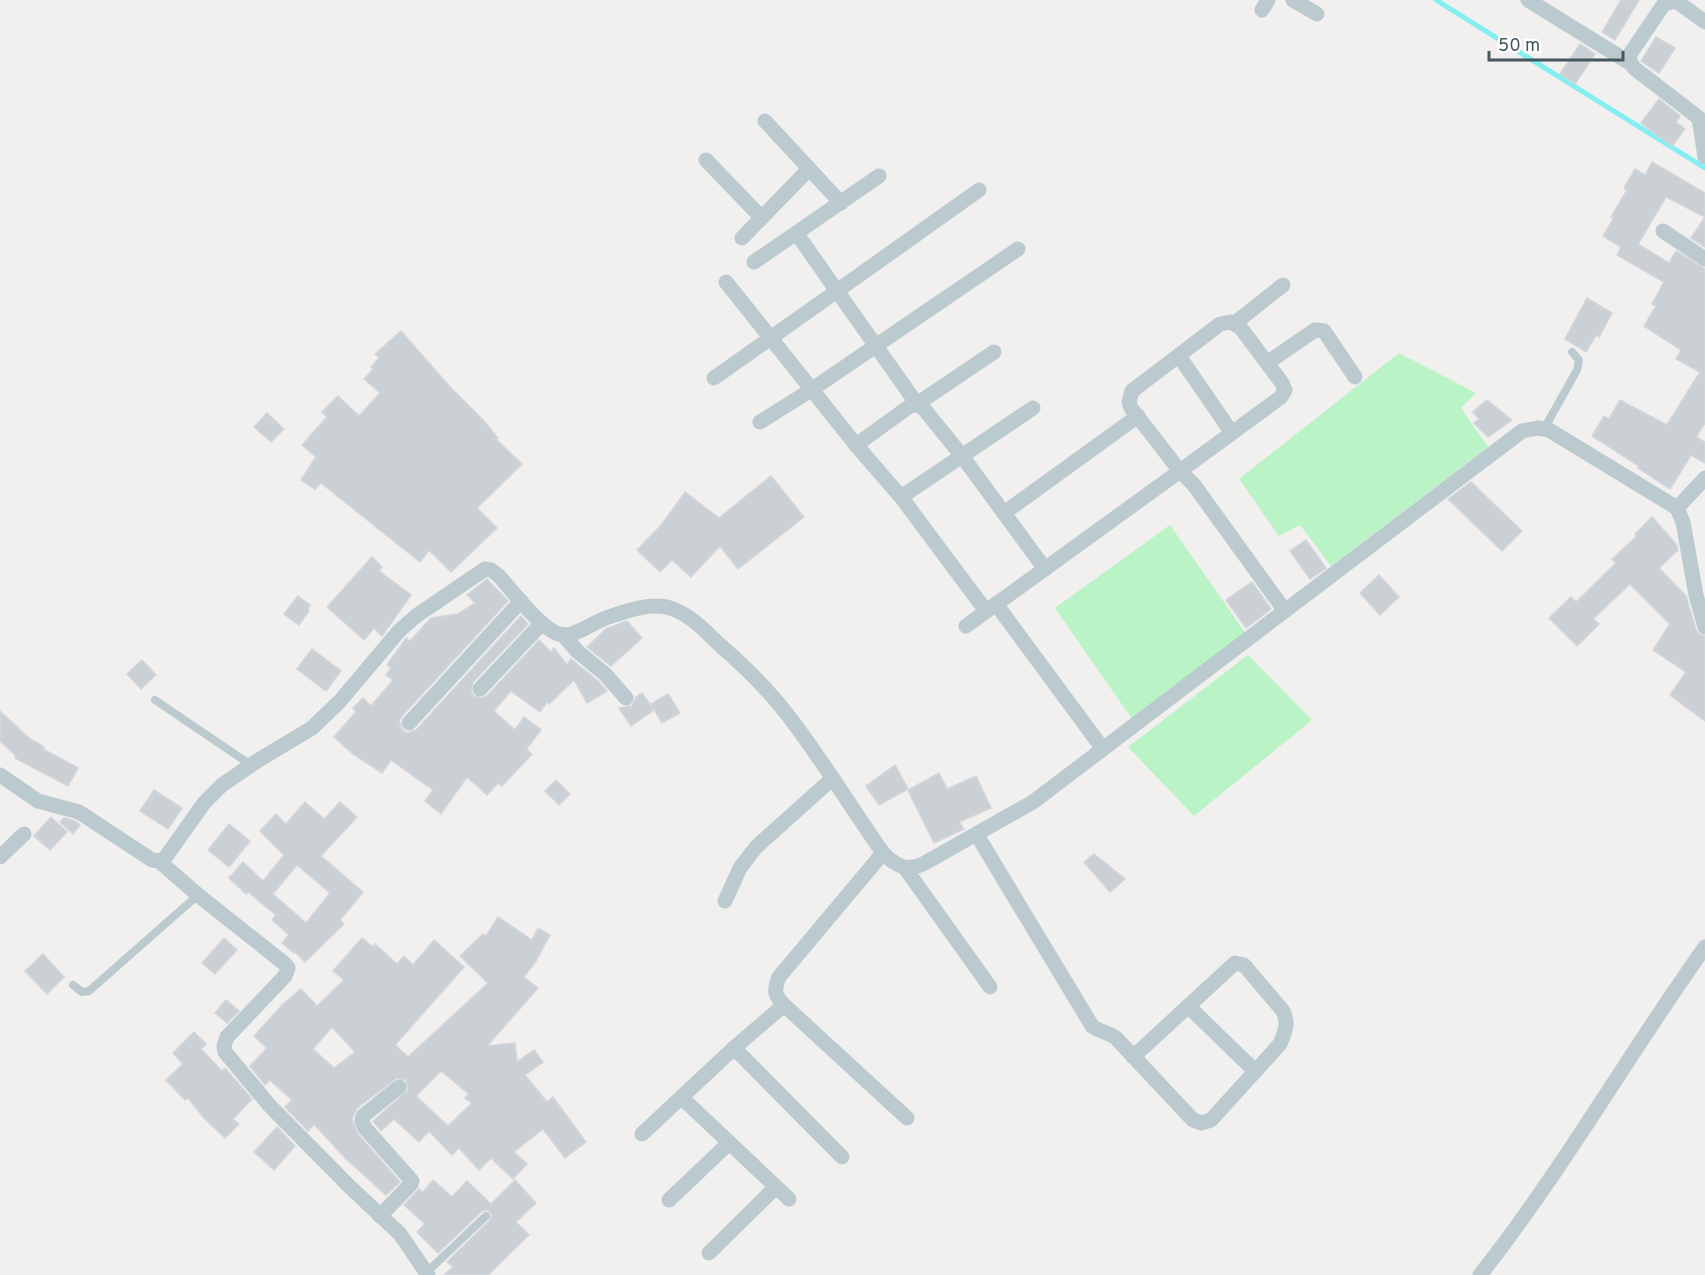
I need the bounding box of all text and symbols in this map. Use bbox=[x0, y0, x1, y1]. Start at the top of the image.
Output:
scale bar bbox=[1489, 24, 1622, 62]
text: 50 m bbox=[1498, 35, 1540, 58]

